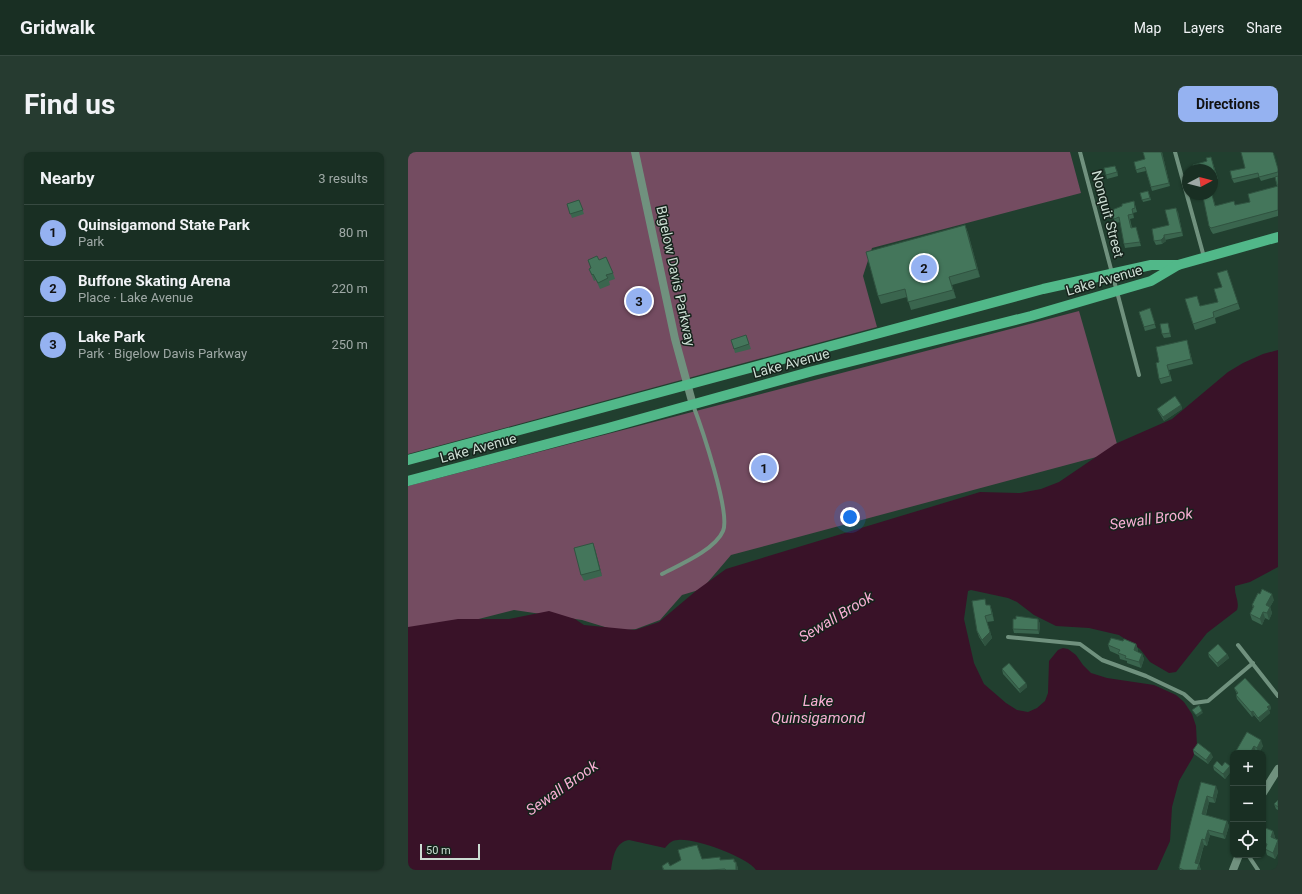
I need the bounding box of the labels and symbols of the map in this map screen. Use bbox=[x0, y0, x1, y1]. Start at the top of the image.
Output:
north arrow bbox=[1182, 164, 1218, 200]
street label: Nonquit Street bbox=[1089, 169, 1127, 260]
street label: Bigelow Davis Parkway bbox=[653, 204, 699, 348]
pin: 2 bbox=[911, 253, 937, 283]
street label: Lake Avenue bbox=[1064, 261, 1144, 299]
pin: 3 bbox=[626, 286, 652, 316]
street label: Lake Avenue bbox=[751, 345, 831, 381]
street label: Lake Avenue bbox=[438, 430, 518, 466]
pin: 1 bbox=[751, 453, 777, 483]
water label: Sewall Brook bbox=[1108, 504, 1194, 534]
your location bbox=[840, 507, 860, 527]
water label: Sewall Brook bbox=[795, 587, 877, 646]
water label: Lake Quinsigamond bbox=[771, 692, 866, 727]
water label: Sewall Brook bbox=[523, 756, 602, 819]
scale bar bbox=[420, 842, 480, 861]

